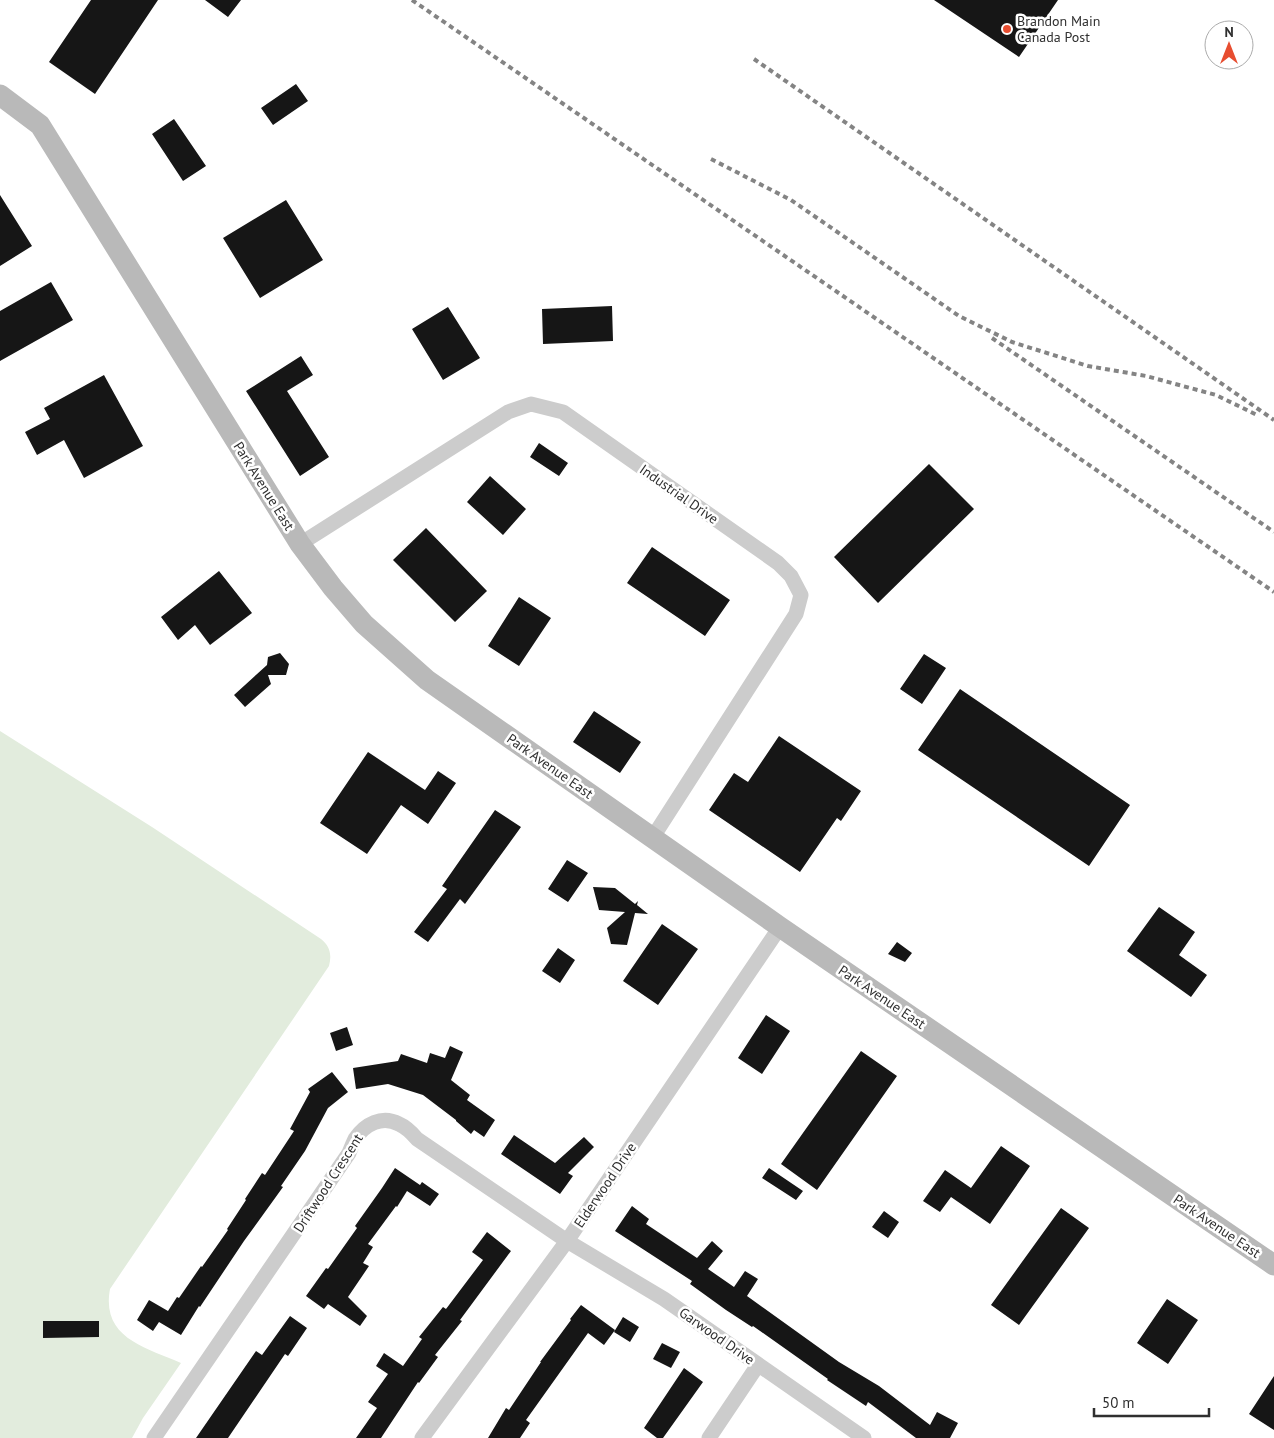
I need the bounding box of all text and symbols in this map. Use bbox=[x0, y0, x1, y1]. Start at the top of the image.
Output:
place label: Brandon Main Canada Post bbox=[1017, 12, 1100, 46]
north arrow bbox=[1204, 20, 1254, 70]
marker: Brandon Main Canada Post bbox=[1001, 23, 1013, 35]
text: N bbox=[1224, 23, 1234, 41]
street label: Park Avenue East bbox=[230, 438, 299, 534]
street label: Industrial Drive bbox=[636, 460, 722, 528]
street label: Park Avenue East bbox=[503, 730, 597, 803]
street label: Park Avenue East bbox=[835, 961, 929, 1033]
street label: Driftwood Crescent bbox=[289, 1130, 367, 1236]
street label: Elderwood Drive bbox=[570, 1139, 640, 1231]
street label: Park Avenue East bbox=[1170, 1190, 1264, 1262]
street label: Garwood Drive bbox=[676, 1303, 758, 1369]
scale bar bbox=[1094, 1386, 1209, 1418]
text: 50 m bbox=[1102, 1393, 1135, 1412]

